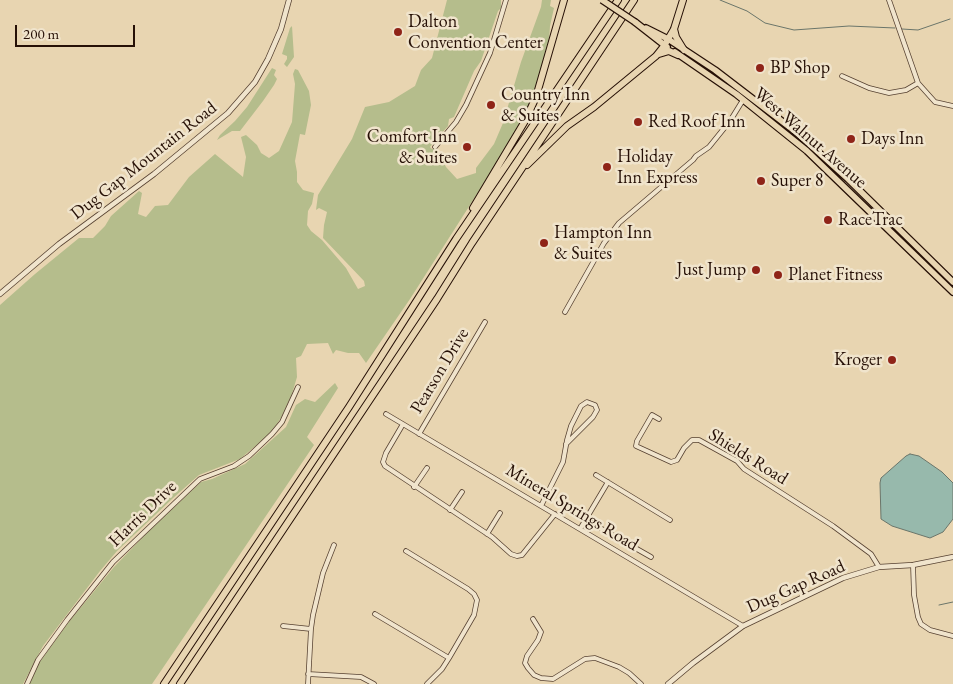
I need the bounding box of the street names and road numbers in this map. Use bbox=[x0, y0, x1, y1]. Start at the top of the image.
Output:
street label: West Walnut Avenue bbox=[749, 83, 871, 193]
street label: Dug Gap Mountain Road bbox=[67, 97, 221, 225]
street label: Pearson Drive bbox=[406, 324, 474, 418]
street label: Shields Road bbox=[704, 424, 792, 490]
street label: Mineral Springs Road bbox=[502, 460, 642, 556]
street label: Harris Drive bbox=[105, 476, 181, 552]
street label: Dug Gap Road bbox=[743, 556, 849, 618]

